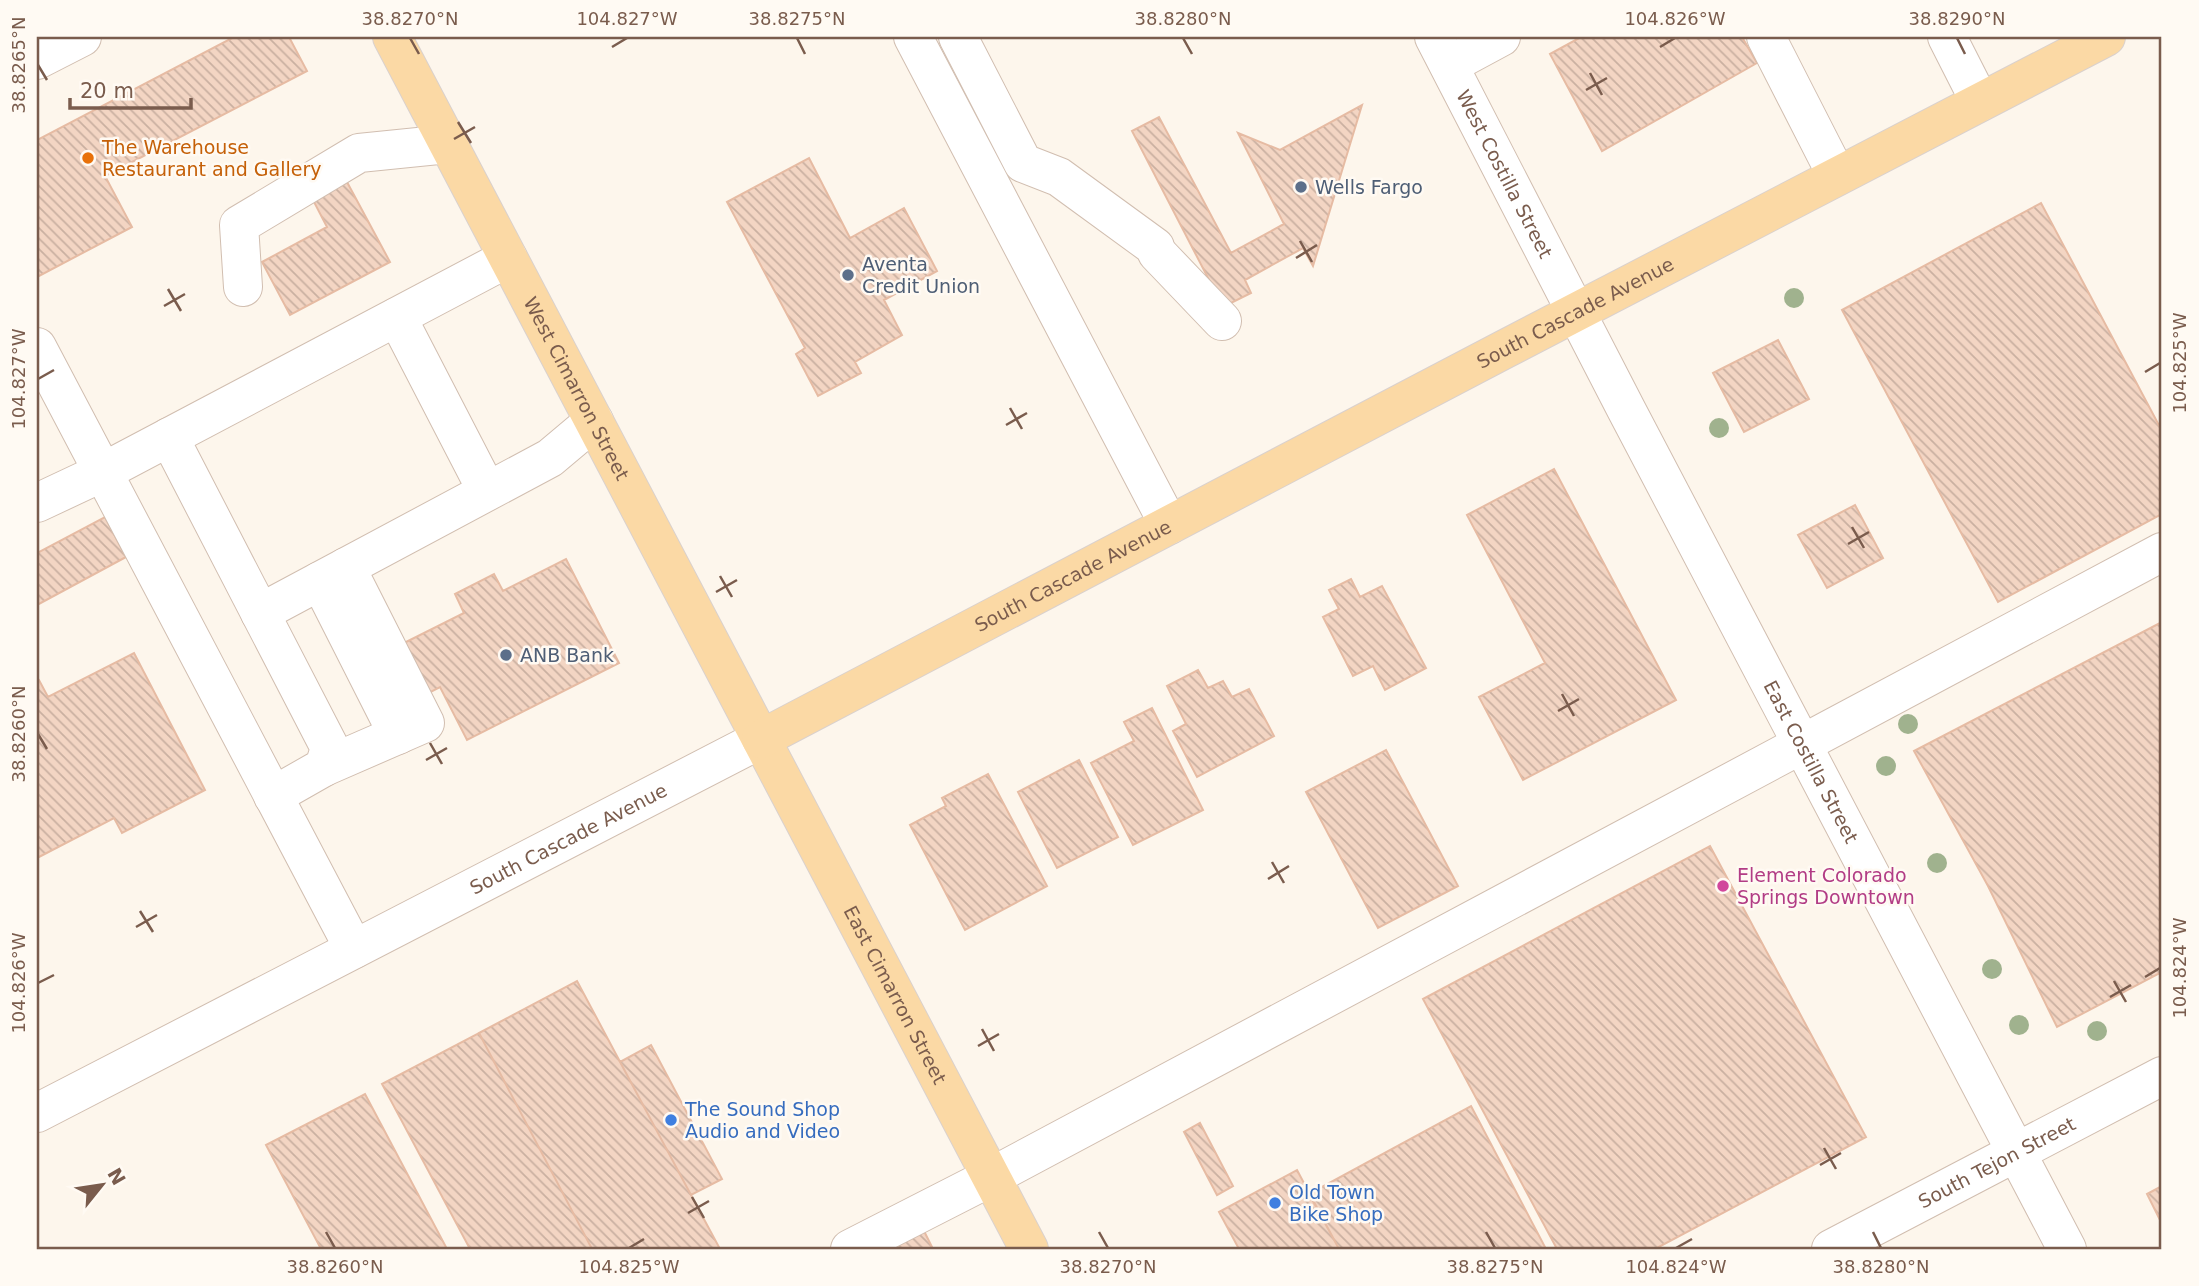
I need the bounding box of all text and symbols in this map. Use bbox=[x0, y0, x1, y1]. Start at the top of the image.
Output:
text: 38.8270°N bbox=[362, 8, 458, 29]
text: 104.827°W bbox=[576, 8, 678, 29]
text: 38.8275°N bbox=[749, 8, 845, 29]
text: 38.8280°N bbox=[1135, 8, 1231, 29]
text: 104.826°W bbox=[1624, 8, 1726, 29]
text: 38.8290°N bbox=[1909, 8, 2005, 29]
text: 38.8265°N bbox=[8, 17, 29, 113]
scale bar bbox=[70, 66, 191, 110]
text: 20 m bbox=[80, 79, 134, 103]
street label: West Costilla Street bbox=[1452, 86, 1557, 262]
place label: The Warehouse Restaurant and Gallery bbox=[101, 136, 322, 180]
marker: The Warehouse Restaurant and Gallery bbox=[80, 150, 96, 166]
place label: Wells Fargo bbox=[1315, 176, 1423, 198]
marker: Wells Fargo bbox=[1293, 179, 1309, 195]
street label: South Cascade Avenue bbox=[1473, 252, 1677, 373]
place label: Aventa Credit Union bbox=[862, 253, 980, 297]
marker: Aventa Credit Union bbox=[840, 267, 856, 283]
street label: West Cimarron Street bbox=[520, 293, 634, 484]
text: 104.825°W bbox=[2169, 312, 2190, 414]
text: 104.827°W bbox=[8, 328, 29, 430]
street label: South Cascade Avenue bbox=[971, 515, 1175, 636]
place label: ANB Bank bbox=[520, 644, 614, 666]
marker: ANB Bank bbox=[498, 647, 514, 663]
street label: East Costilla Street bbox=[1759, 677, 1863, 847]
text: 38.8260°N bbox=[8, 686, 29, 782]
street label: South Cascade Avenue bbox=[466, 779, 670, 899]
place label: Element Colorado Springs Downtown bbox=[1737, 864, 1915, 908]
marker: Element Colorado Springs Downtown bbox=[1715, 878, 1731, 894]
street label: East Cimarron Street bbox=[840, 902, 951, 1088]
text: 104.824°W bbox=[2169, 917, 2190, 1019]
text: 104.826°W bbox=[8, 932, 29, 1034]
place label: The Sound Shop Audio and Video bbox=[684, 1098, 840, 1142]
marker: The Sound Shop Audio and Video bbox=[663, 1112, 679, 1128]
street label: South Tejon Street bbox=[1914, 1112, 2079, 1212]
north arrow bbox=[66, 1150, 136, 1220]
text: N bbox=[103, 1164, 130, 1189]
place label: Old Town Bike Shop bbox=[1289, 1181, 1383, 1225]
marker: Old Town Bike Shop bbox=[1267, 1195, 1283, 1211]
text: 38.8260°N bbox=[287, 1256, 383, 1277]
text: 104.825°W bbox=[578, 1256, 680, 1277]
text: 38.8270°N bbox=[1060, 1256, 1156, 1277]
text: 38.8275°N bbox=[1447, 1256, 1543, 1277]
text: 104.824°W bbox=[1625, 1256, 1727, 1277]
text: 38.8280°N bbox=[1833, 1256, 1929, 1277]

